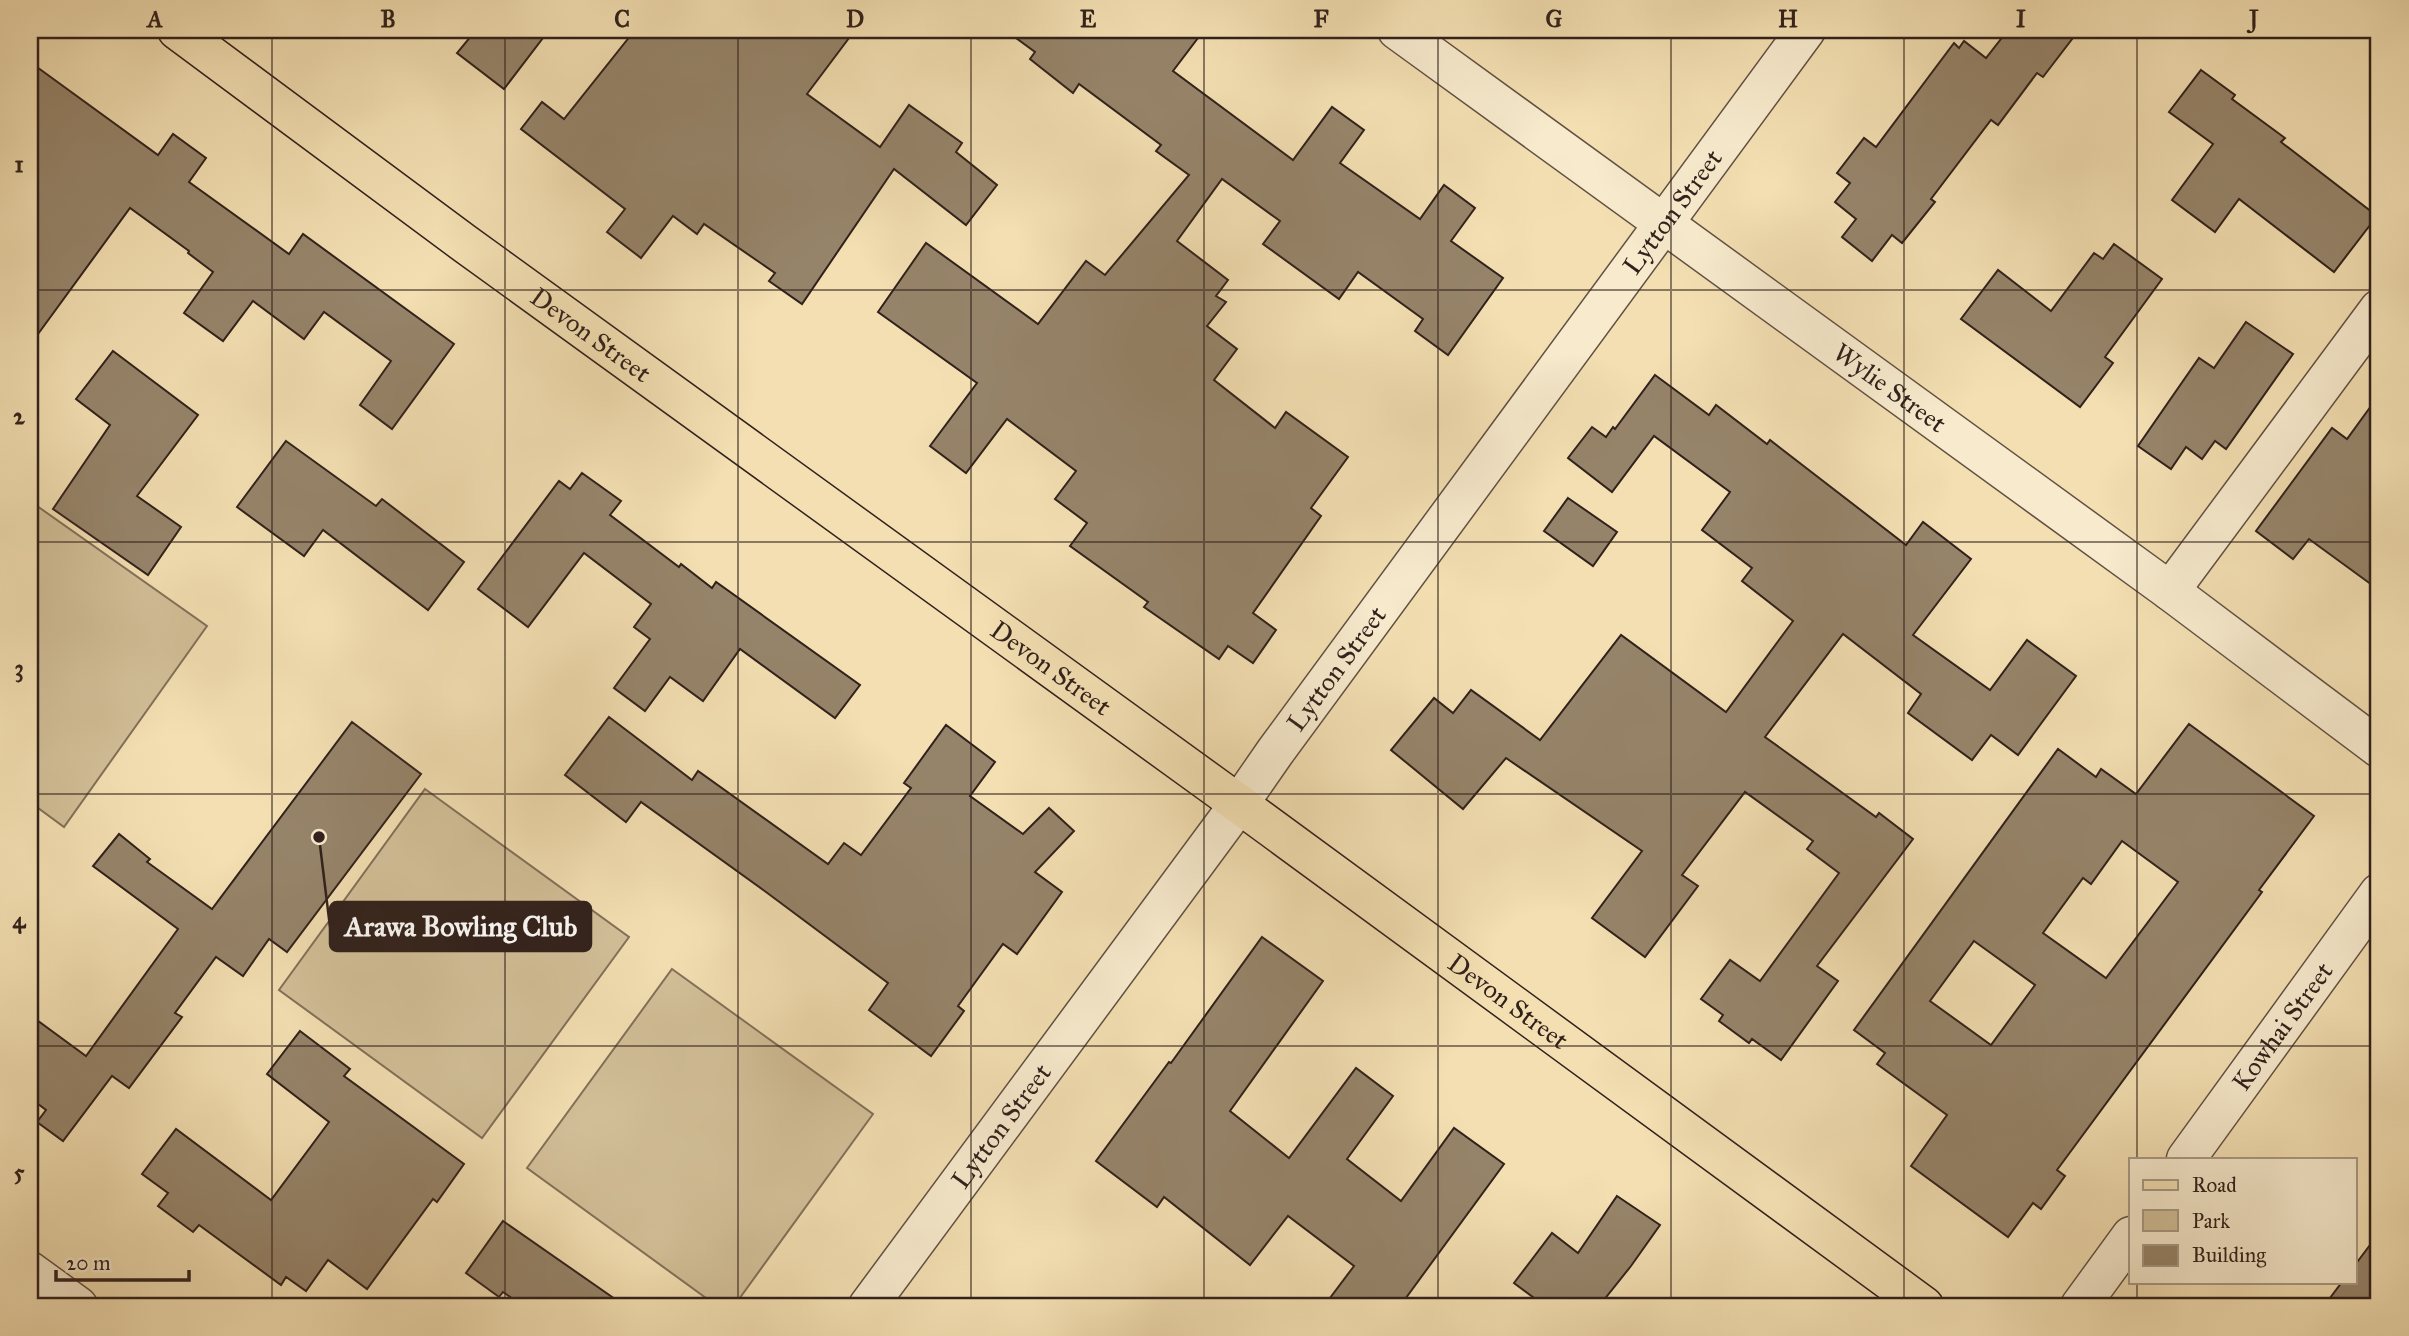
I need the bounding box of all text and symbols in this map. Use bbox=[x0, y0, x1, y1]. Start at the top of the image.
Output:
text: A bbox=[145, 5, 163, 33]
text: B bbox=[380, 5, 396, 33]
text: C bbox=[614, 5, 630, 33]
text: D bbox=[846, 5, 864, 33]
text: E bbox=[1080, 5, 1097, 33]
text: F bbox=[1313, 5, 1329, 33]
text: G bbox=[1546, 5, 1563, 33]
text: H bbox=[1778, 5, 1798, 33]
text: I bbox=[2016, 5, 2026, 33]
text: J bbox=[2246, 5, 2259, 34]
street label: Lytton Street bbox=[1616, 143, 1729, 281]
text: 1 bbox=[14, 150, 24, 178]
street label: Devon Street bbox=[524, 280, 657, 389]
street label: Wylie Street bbox=[1827, 336, 1953, 439]
text: 2 bbox=[13, 402, 25, 430]
street label: Lytton Street bbox=[1280, 600, 1393, 737]
street label: Devon Street bbox=[984, 614, 1118, 722]
text: 3 bbox=[14, 654, 24, 683]
callout: Arawa Bowling Club bbox=[330, 902, 591, 951]
text: 4 bbox=[13, 906, 27, 934]
text: Arawa Bowling Club bbox=[343, 909, 578, 944]
street label: Devon Street bbox=[1442, 947, 1575, 1056]
street label: Kowhai Street bbox=[2225, 956, 2340, 1097]
street label: Lytton Street bbox=[945, 1057, 1058, 1195]
text: 5 bbox=[14, 1158, 25, 1186]
legend bbox=[2129, 1158, 2356, 1284]
text: Road bbox=[2192, 1172, 2237, 1198]
text: Park bbox=[2192, 1208, 2230, 1234]
scale bar bbox=[56, 1238, 189, 1282]
text: Building bbox=[2192, 1242, 2266, 1268]
text: 20 m bbox=[66, 1250, 111, 1276]

